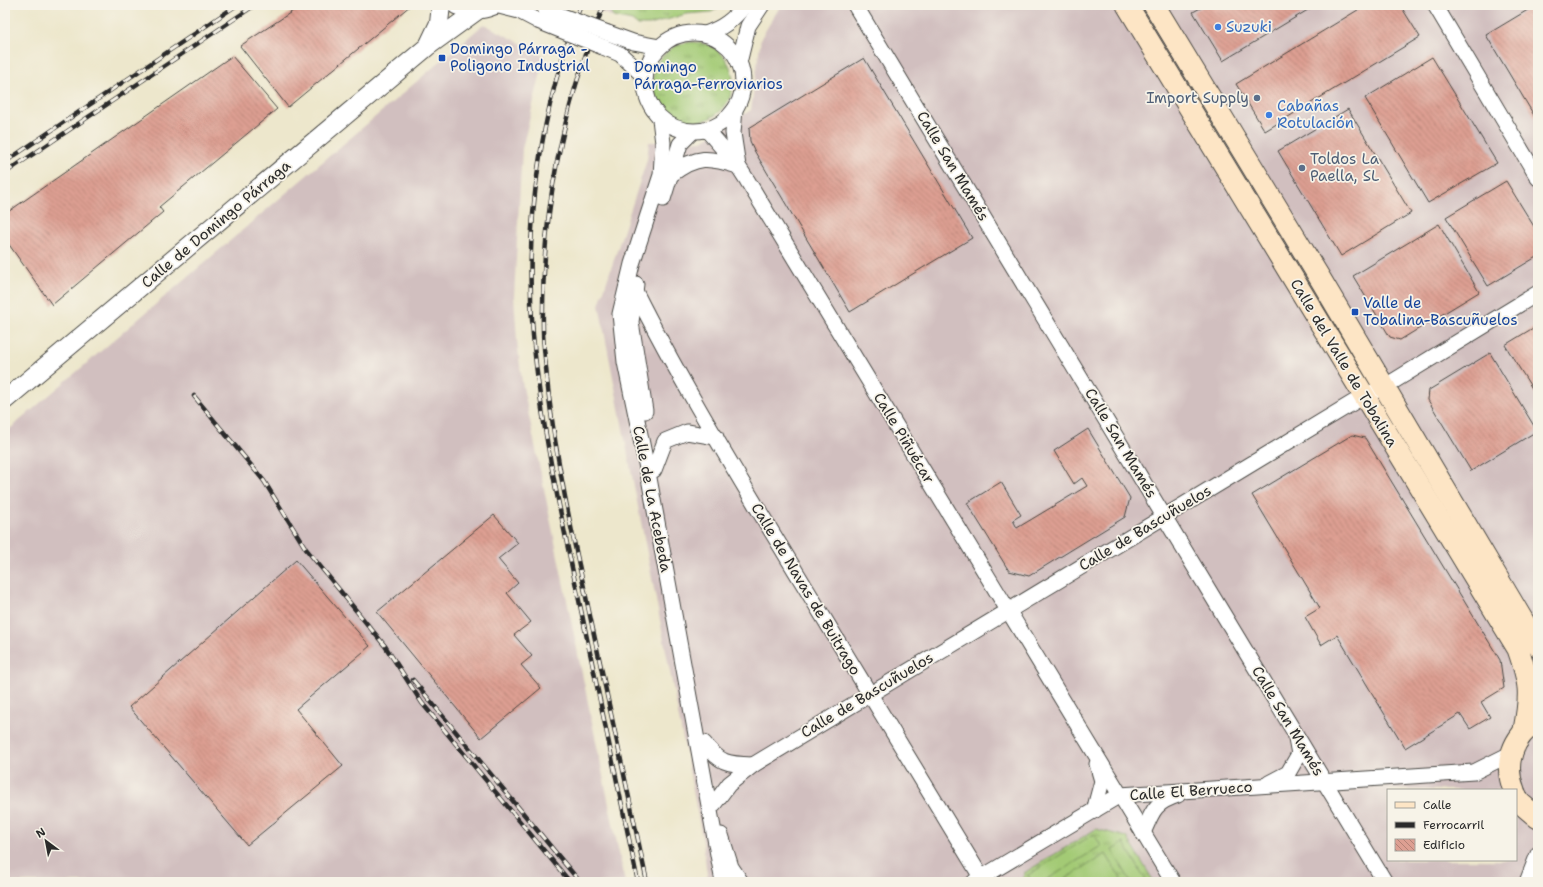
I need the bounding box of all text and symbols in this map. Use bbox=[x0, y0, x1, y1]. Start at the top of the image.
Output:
place label: Suzuki bbox=[1226, 17, 1272, 37]
marker: Suzuki bbox=[1213, 22, 1223, 32]
place label: Domingo Párraga - Poligono Industrial bbox=[450, 39, 590, 76]
marker: Domingo Párraga - Poligono Industrial bbox=[437, 53, 447, 63]
place label: Domingo Párraga-Ferroviarios bbox=[634, 57, 783, 94]
marker: Domingo Párraga-Ferroviarios bbox=[621, 71, 631, 81]
place label: Import Supply bbox=[1146, 88, 1249, 108]
marker: Import Supply bbox=[1252, 93, 1262, 103]
place label: Cabañas Rotulación bbox=[1277, 96, 1354, 133]
street label: Calle San Mamés bbox=[912, 107, 994, 225]
marker: Cabañas Rotulación bbox=[1264, 110, 1274, 120]
place label: Toldos La Paella, SL bbox=[1310, 149, 1380, 186]
street label: Calle de Domingo Párraga bbox=[137, 155, 295, 292]
marker: Toldos La Paella, SL bbox=[1297, 163, 1307, 173]
street label: Calle del Valle de Tobalina bbox=[1286, 275, 1403, 451]
place label: Valle de Tobalina-Bascuñuelos bbox=[1363, 293, 1518, 330]
marker: Valle de Tobalina-Bascuñuelos bbox=[1350, 307, 1360, 317]
street label: Calle San Mamés bbox=[1080, 384, 1162, 502]
street label: Calle Piñuécar bbox=[869, 389, 939, 487]
street label: Calle de La Acebeda bbox=[628, 424, 676, 575]
street label: Calle de Bascuñuelos bbox=[1075, 480, 1215, 576]
street label: Calle de Navas de Buitrago bbox=[747, 499, 865, 679]
street label: Calle de Bascuñuelos bbox=[797, 647, 937, 743]
street label: Calle San Mamés bbox=[1247, 662, 1329, 780]
street label: Calle El Berrueco bbox=[1129, 777, 1253, 805]
legend bbox=[1387, 789, 1517, 861]
text: Calle bbox=[1423, 797, 1452, 813]
text: Ferrocarril bbox=[1423, 817, 1484, 833]
north arrow bbox=[26, 821, 66, 861]
text: N bbox=[33, 824, 49, 842]
text: Edificio bbox=[1423, 837, 1465, 853]

